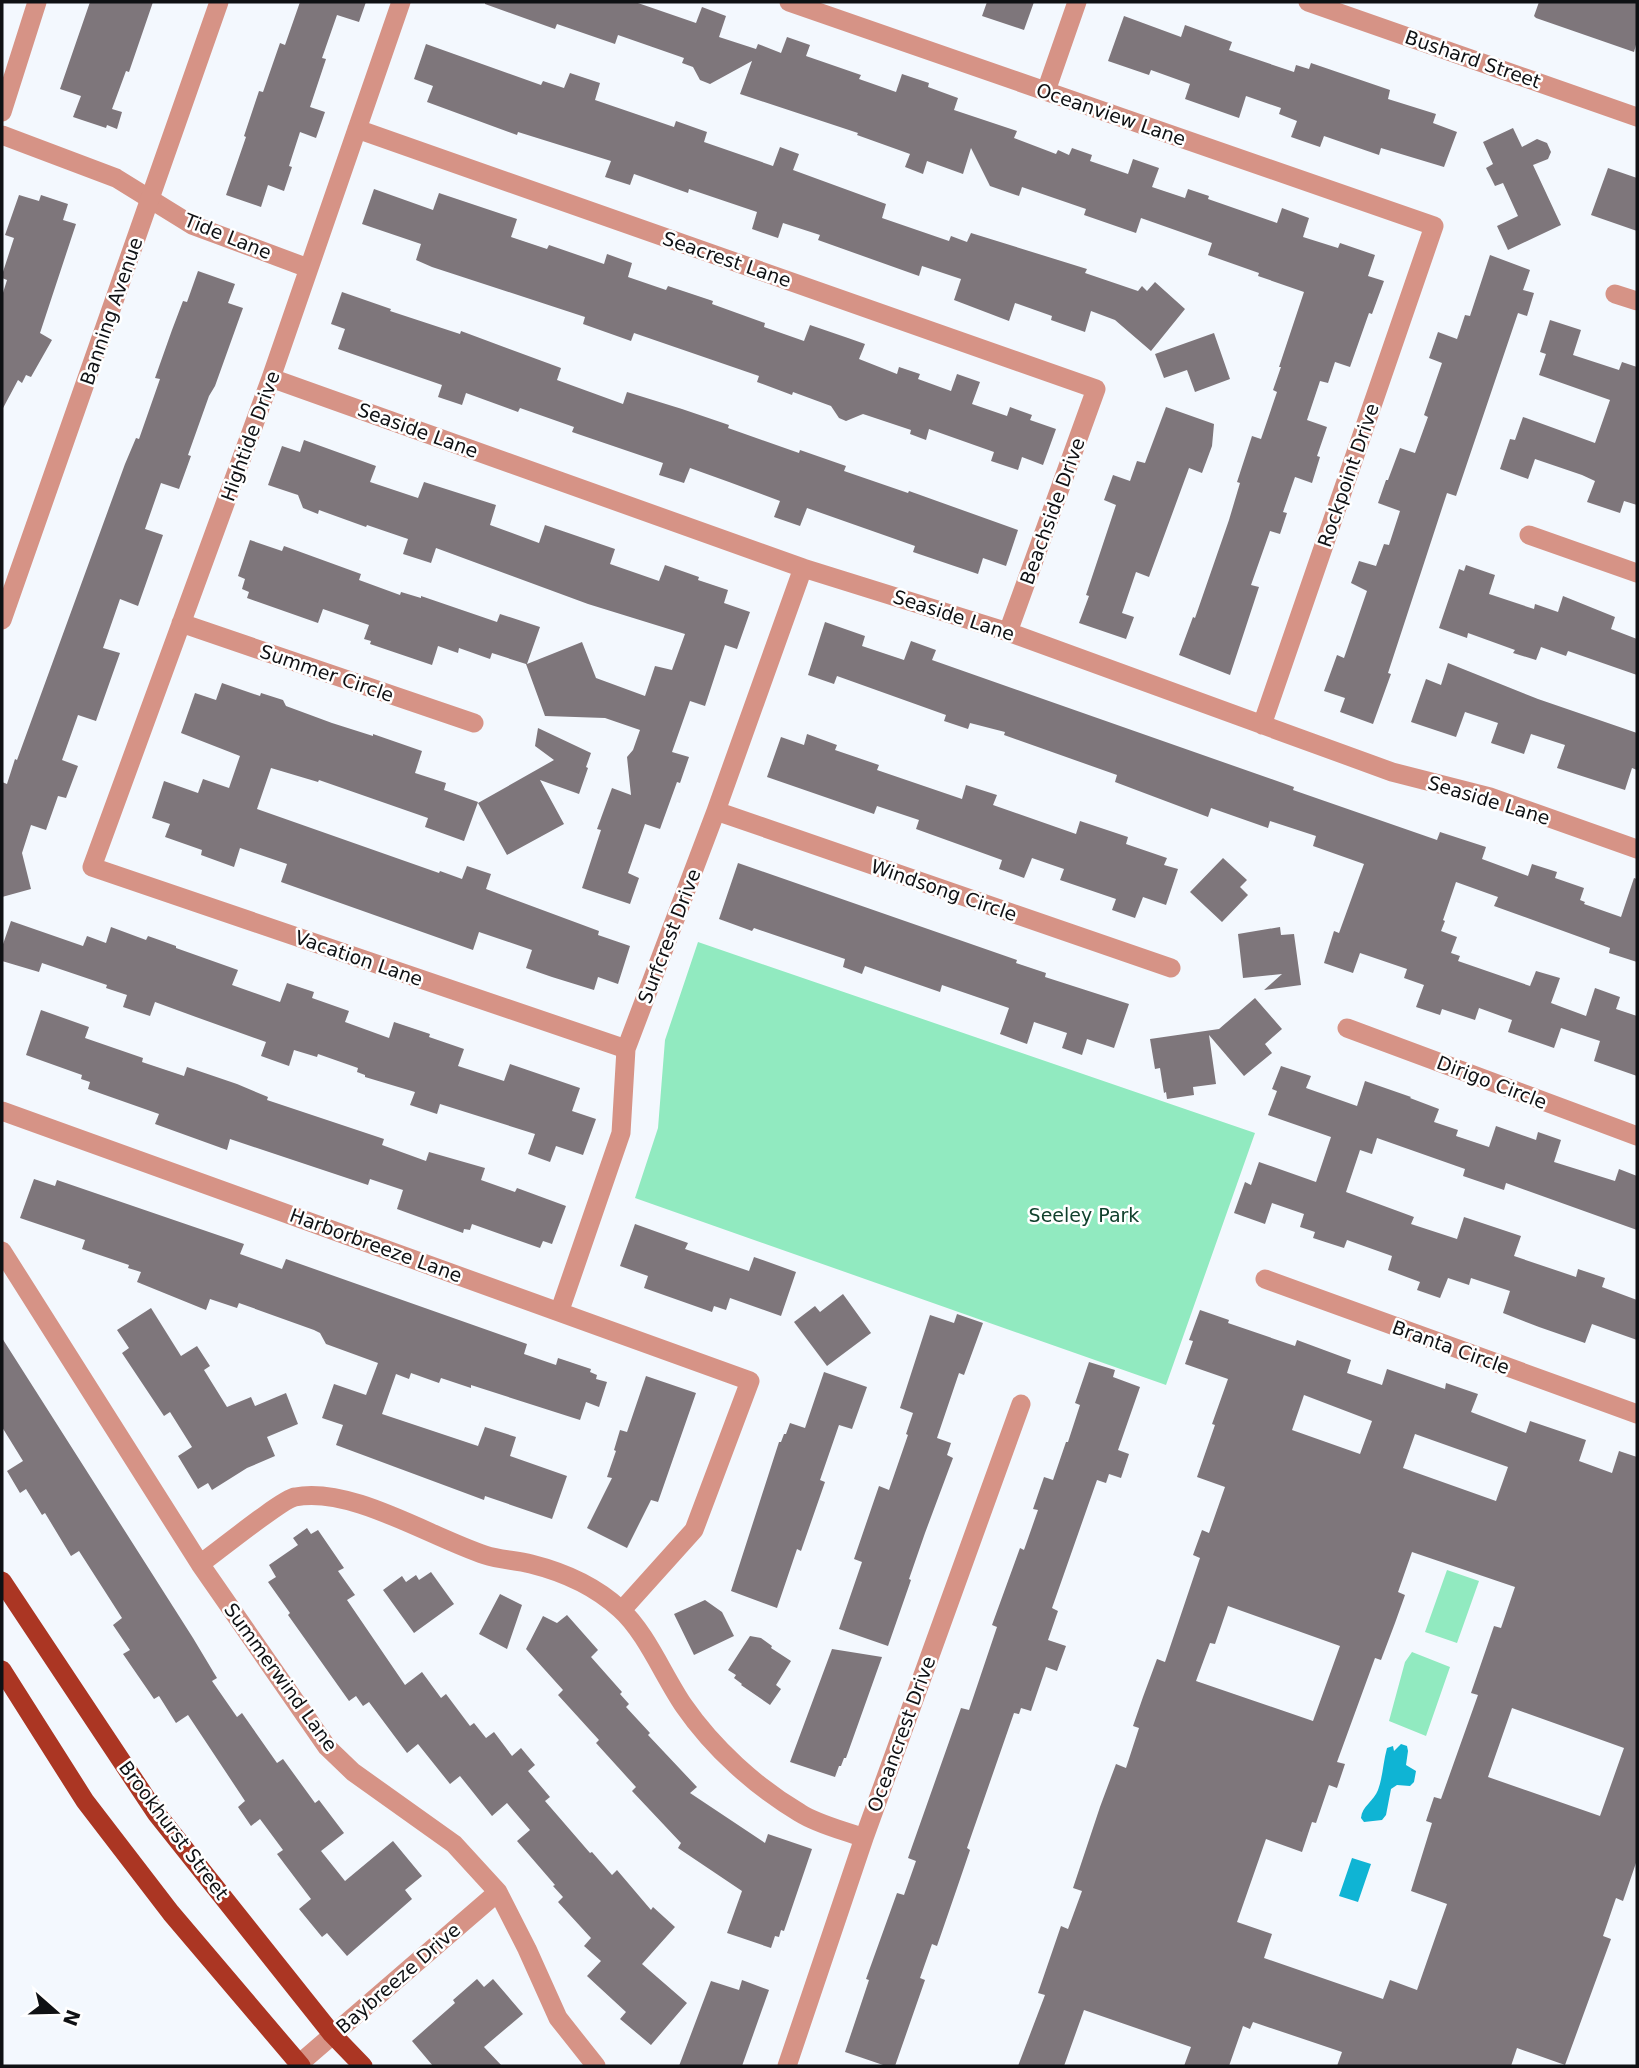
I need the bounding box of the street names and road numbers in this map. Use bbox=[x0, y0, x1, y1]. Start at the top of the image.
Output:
street label: Bushard Street bbox=[1402, 25, 1544, 93]
street label: Oceanview Lane bbox=[1033, 78, 1189, 150]
street label: Tide Lane bbox=[180, 208, 275, 263]
street label: Seacrest Lane bbox=[660, 227, 794, 291]
street label: Banning Avenue bbox=[75, 234, 147, 388]
street label: Hightide Drive bbox=[216, 368, 284, 504]
street label: Seaside Lane bbox=[355, 398, 481, 462]
street label: Rockpoint Drive bbox=[1313, 400, 1383, 550]
street label: Beachside Drive bbox=[1015, 435, 1089, 587]
street label: Seaside Lane bbox=[891, 585, 1017, 645]
street label: Summer Circle bbox=[257, 640, 397, 706]
street label: Seaside Lane bbox=[1425, 771, 1553, 829]
street label: Windsong Circle bbox=[868, 855, 1020, 925]
street label: Surfcrest Drive bbox=[633, 866, 705, 1006]
street label: Vacation Lane bbox=[292, 926, 426, 990]
street label: Dirigo Circle bbox=[1434, 1051, 1550, 1113]
street label: Harborbreeze Lane bbox=[287, 1204, 465, 1286]
street label: Branta Circle bbox=[1389, 1316, 1513, 1378]
street label: Summerwind Lane bbox=[220, 1599, 342, 1755]
street label: Oceancrest Drive bbox=[863, 1653, 939, 1815]
street label: Brookhurst Street bbox=[115, 1756, 233, 1904]
street label: Baybreeze Drive bbox=[331, 1918, 465, 2038]

